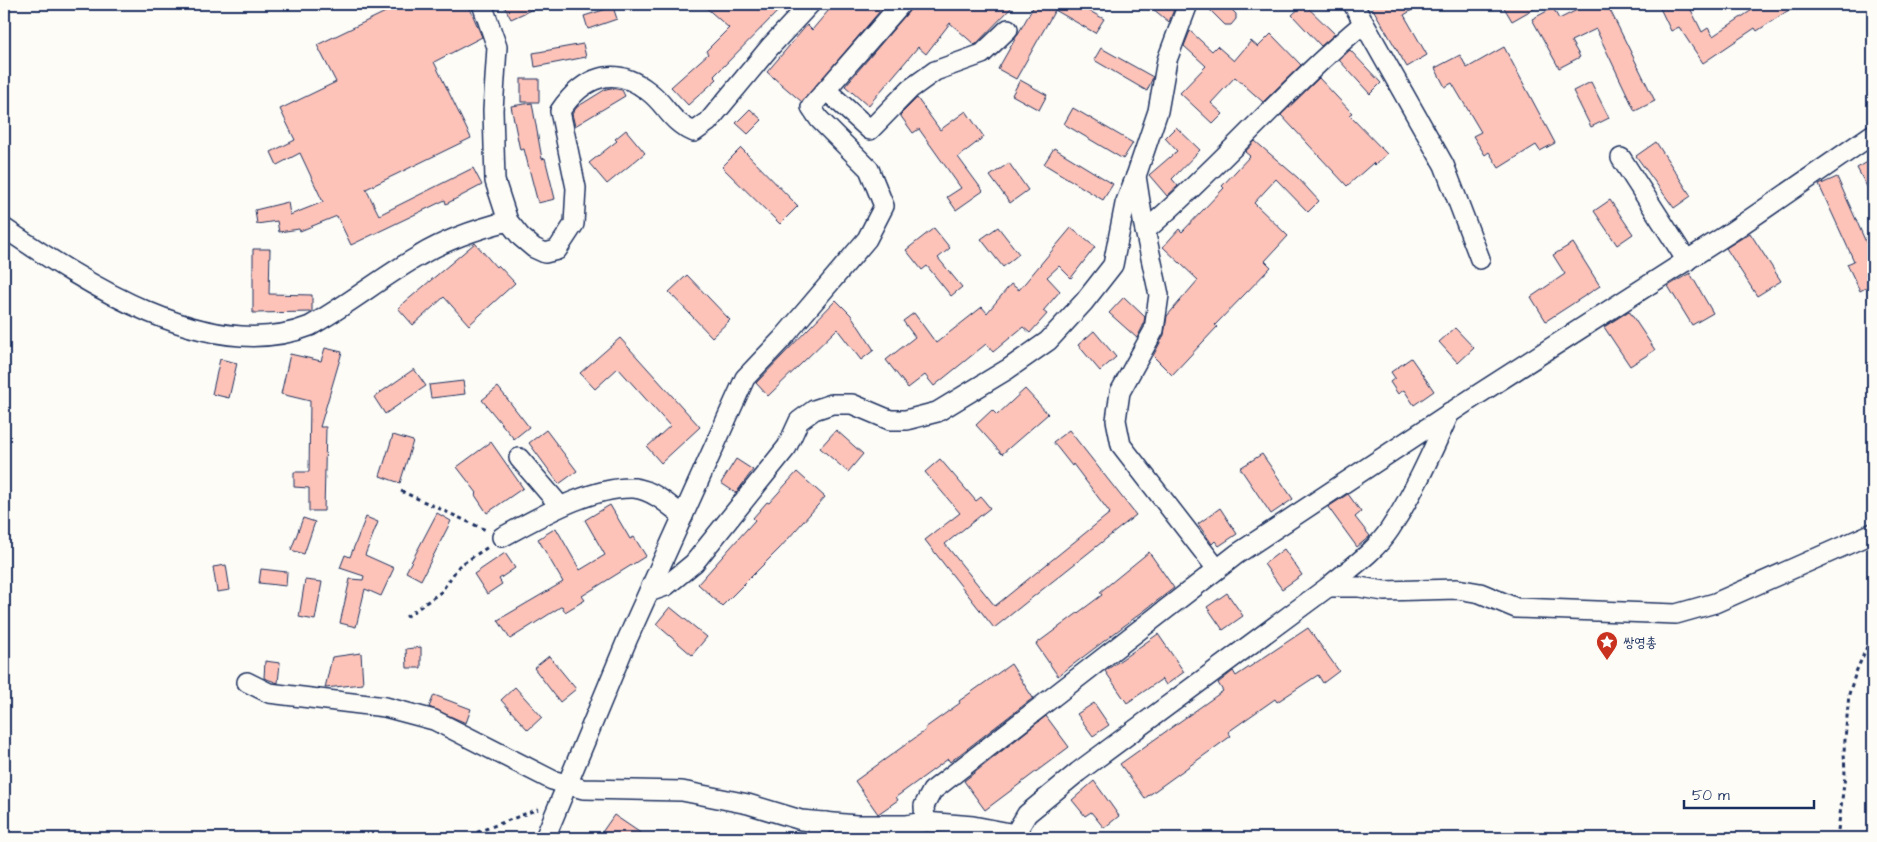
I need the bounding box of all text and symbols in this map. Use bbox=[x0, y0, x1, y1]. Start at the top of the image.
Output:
place icon: 쌍영총 bbox=[1595, 630, 1619, 661]
place label: 쌍영총 bbox=[1623, 633, 1657, 653]
scale bar bbox=[1684, 777, 1814, 809]
text: 50 m bbox=[1692, 785, 1730, 806]

